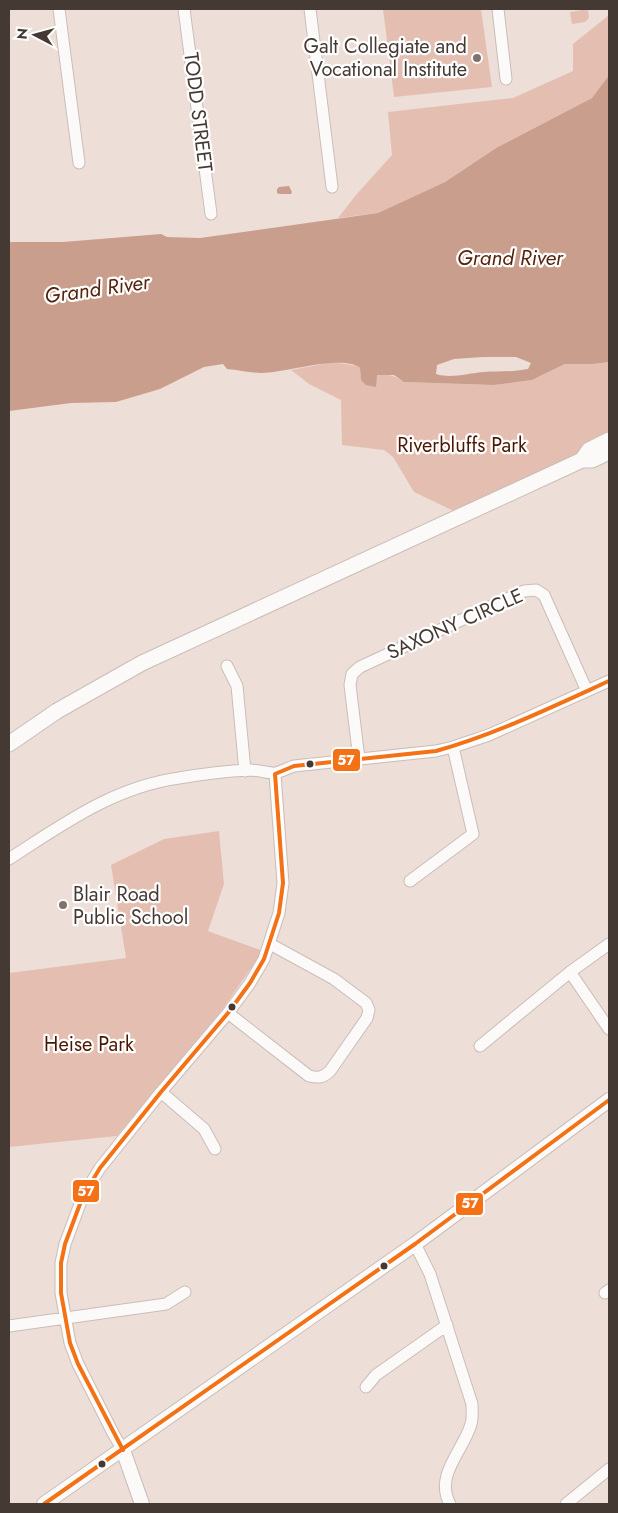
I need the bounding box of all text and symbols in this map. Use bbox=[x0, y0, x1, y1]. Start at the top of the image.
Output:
north arrow bbox=[10, 10, 60, 60]
text: N bbox=[12, 27, 33, 40]
place label: Galt Collegiate and Vocational Institute bbox=[304, 32, 467, 84]
street label: TODD STREET bbox=[176, 51, 220, 174]
marker: Galt Collegiate and Vocational Institute bbox=[471, 52, 483, 64]
water label: Grand River bbox=[457, 243, 564, 273]
water label: Grand River bbox=[42, 267, 152, 311]
park label: Riverbluffs Park bbox=[397, 431, 527, 460]
street label: SAXONY CIRCLE bbox=[382, 581, 528, 667]
line badge: 57 bbox=[332, 748, 361, 772]
text: 57 bbox=[337, 750, 355, 770]
unlabelled marker bbox=[305, 759, 315, 769]
place label: Blair Road Public School bbox=[73, 880, 188, 932]
marker: Blair Road Public School bbox=[57, 899, 69, 911]
unlabelled marker bbox=[227, 1002, 237, 1012]
park label: Heise Park bbox=[44, 1030, 134, 1059]
line badge: 57 bbox=[72, 1179, 100, 1203]
text: 57 bbox=[77, 1181, 95, 1201]
line badge: 57 bbox=[455, 1192, 484, 1216]
text: 57 bbox=[461, 1193, 479, 1213]
unlabelled marker bbox=[379, 1261, 389, 1271]
unlabelled marker bbox=[97, 1459, 107, 1469]

